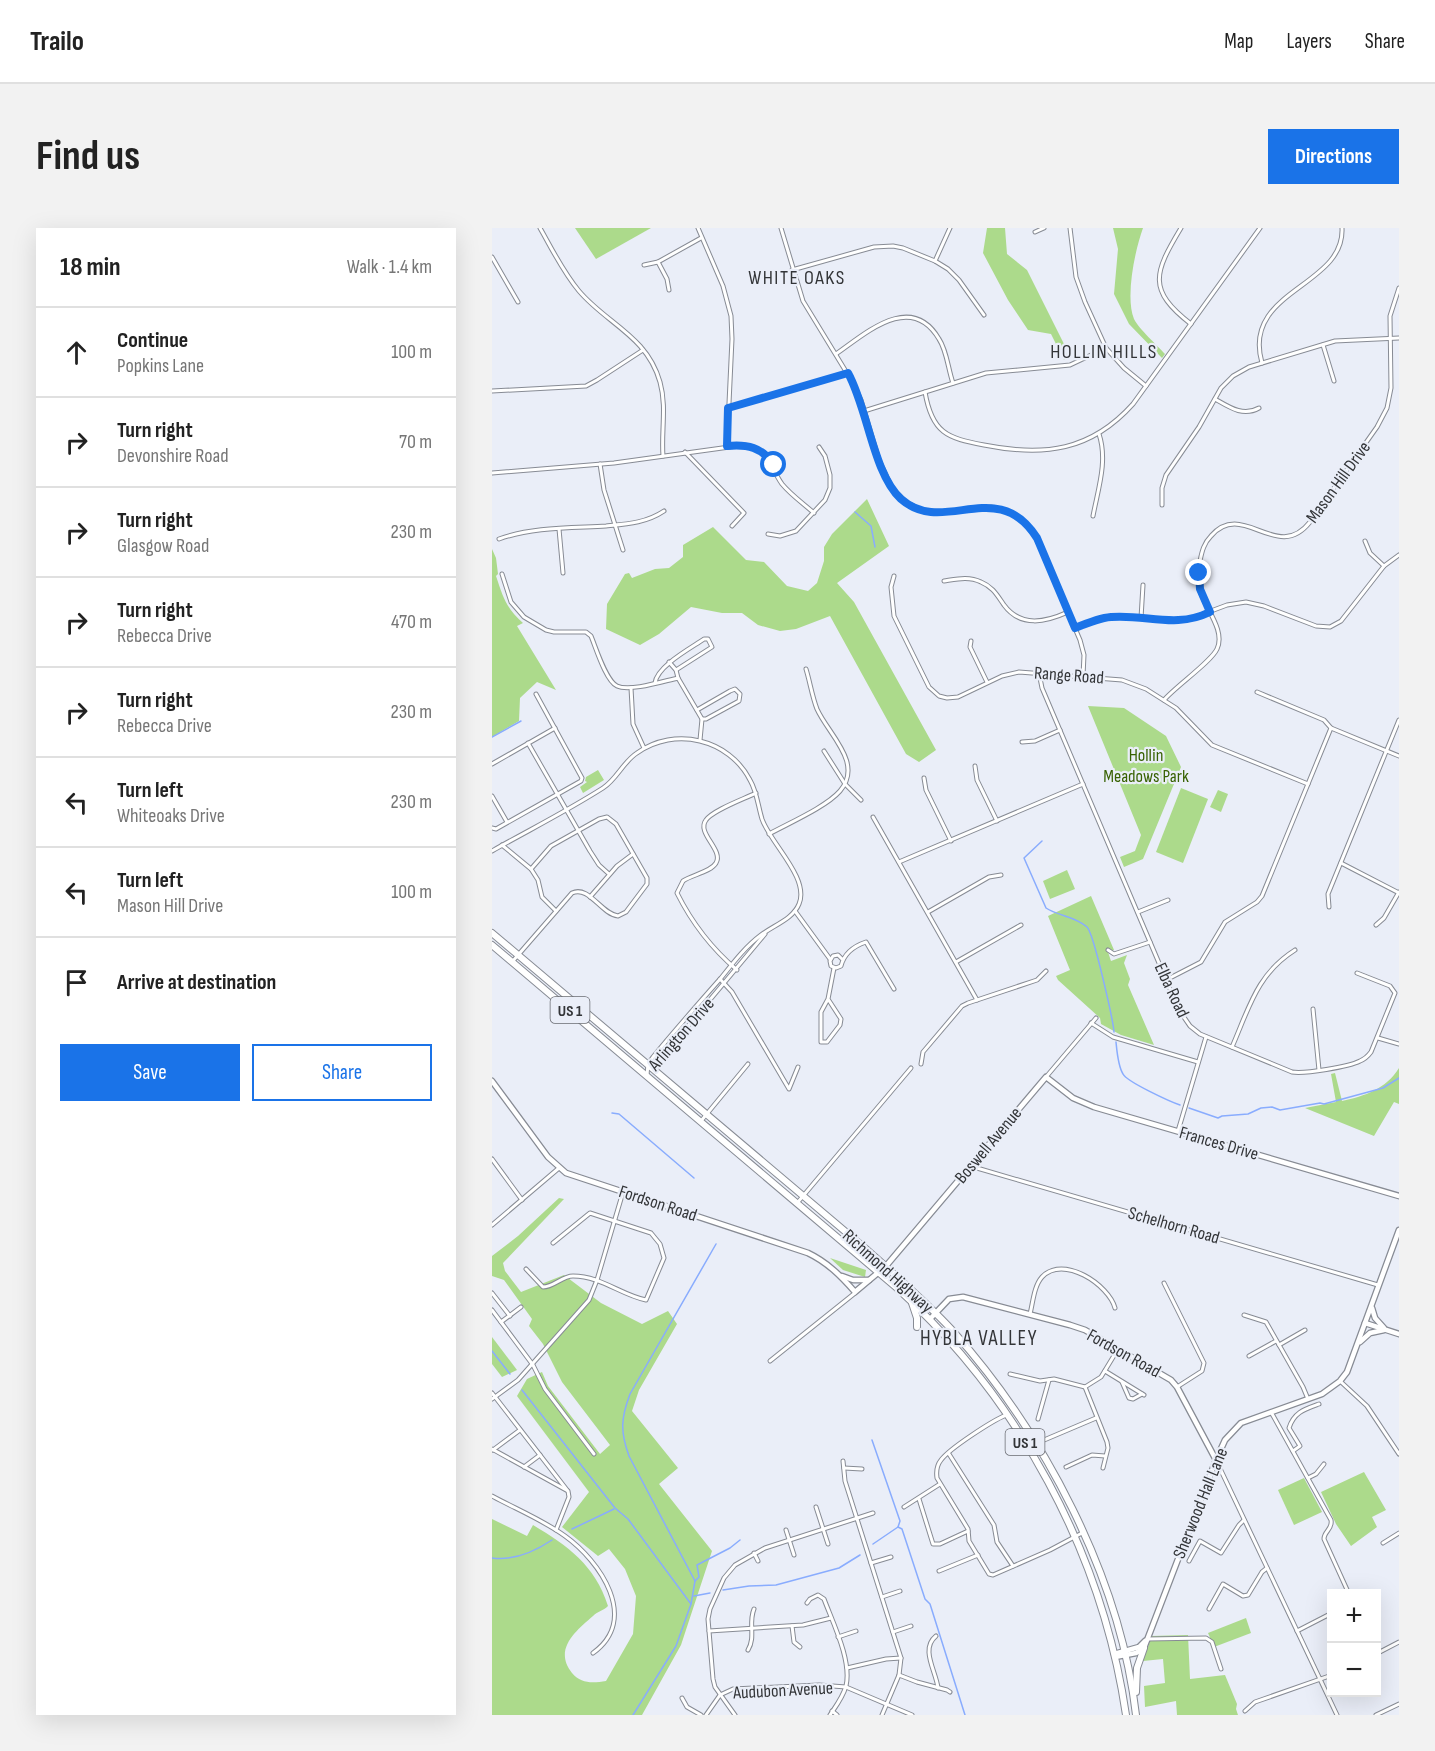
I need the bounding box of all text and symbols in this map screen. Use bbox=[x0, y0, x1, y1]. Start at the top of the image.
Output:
text: Trailo bbox=[30, 25, 84, 58]
text: Map bbox=[1224, 29, 1253, 54]
text: Layers bbox=[1286, 29, 1332, 54]
text: Share bbox=[1365, 29, 1405, 54]
button: Directions bbox=[1268, 129, 1399, 184]
text: Find us bbox=[36, 131, 140, 182]
text: 18 min bbox=[60, 252, 121, 283]
text: Walk · 1.4 km bbox=[347, 255, 432, 279]
district label: WHITE OAKS bbox=[748, 266, 846, 290]
text: Continue bbox=[117, 327, 188, 354]
icon: ahead bbox=[60, 336, 93, 369]
text: 100 m bbox=[391, 340, 432, 364]
district label: HOLLIN HILLS bbox=[1050, 340, 1158, 364]
text: Popkins Lane bbox=[117, 354, 204, 378]
text: Turn right bbox=[117, 417, 193, 444]
icon: right bbox=[60, 426, 93, 459]
text: 70 m bbox=[399, 430, 432, 454]
street label: Mason Hill Drive bbox=[1302, 437, 1375, 527]
text: Devonshire Road bbox=[117, 444, 229, 468]
route start bbox=[760, 451, 786, 477]
text: Turn right bbox=[117, 507, 193, 534]
icon: right bbox=[60, 516, 93, 549]
text: 230 m bbox=[390, 520, 432, 544]
text: Glasgow Road bbox=[117, 534, 209, 558]
route end bbox=[1185, 559, 1211, 585]
text: Turn right bbox=[117, 597, 193, 624]
icon: right bbox=[60, 606, 93, 639]
text: 470 m bbox=[391, 610, 432, 634]
text: Rebecca Drive bbox=[117, 624, 212, 648]
street label: Range Road bbox=[1033, 663, 1105, 688]
text: Turn right bbox=[117, 687, 193, 714]
icon: right bbox=[60, 696, 93, 729]
text: 230 m bbox=[390, 700, 432, 724]
text: Rebecca Drive bbox=[117, 714, 212, 738]
park label: Hollin Meadows Park bbox=[1103, 745, 1189, 787]
text: Turn left bbox=[117, 777, 183, 804]
icon: left bbox=[60, 786, 93, 819]
text: 230 m bbox=[390, 790, 432, 814]
text: Whiteoaks Drive bbox=[117, 804, 225, 828]
text: Turn left bbox=[117, 867, 183, 894]
icon: left bbox=[60, 876, 93, 909]
text: 100 m bbox=[391, 880, 432, 904]
text: Mason Hill Drive bbox=[117, 894, 223, 918]
street label: Elba Road bbox=[1150, 959, 1193, 1021]
icon: arrive bbox=[60, 966, 93, 999]
text: Arrive at destination bbox=[117, 969, 276, 996]
street label: Arlington Drive bbox=[643, 994, 719, 1076]
road number: US 1 bbox=[550, 997, 590, 1023]
button: Save bbox=[60, 1044, 240, 1101]
button: Share bbox=[252, 1044, 432, 1101]
street label: Boswell Avenue bbox=[951, 1103, 1026, 1188]
street label: Frances Drive bbox=[1177, 1122, 1261, 1165]
street label: Fordson Road bbox=[616, 1181, 700, 1226]
street label: Schelhorn Road bbox=[1126, 1202, 1222, 1249]
street label: Richmond Highway bbox=[838, 1225, 937, 1318]
street label: Fordson Road bbox=[1083, 1325, 1164, 1382]
district label: HYBLA VALLEY bbox=[920, 1326, 1038, 1351]
road number: US 1 bbox=[1006, 1429, 1044, 1455]
street label: Sherwood Hall Lane bbox=[1169, 1445, 1232, 1562]
map controls bbox=[1327, 1589, 1381, 1697]
button: + bbox=[1327, 1589, 1381, 1643]
button: − bbox=[1327, 1643, 1381, 1697]
street label: Audubon Avenue bbox=[732, 1677, 833, 1704]

